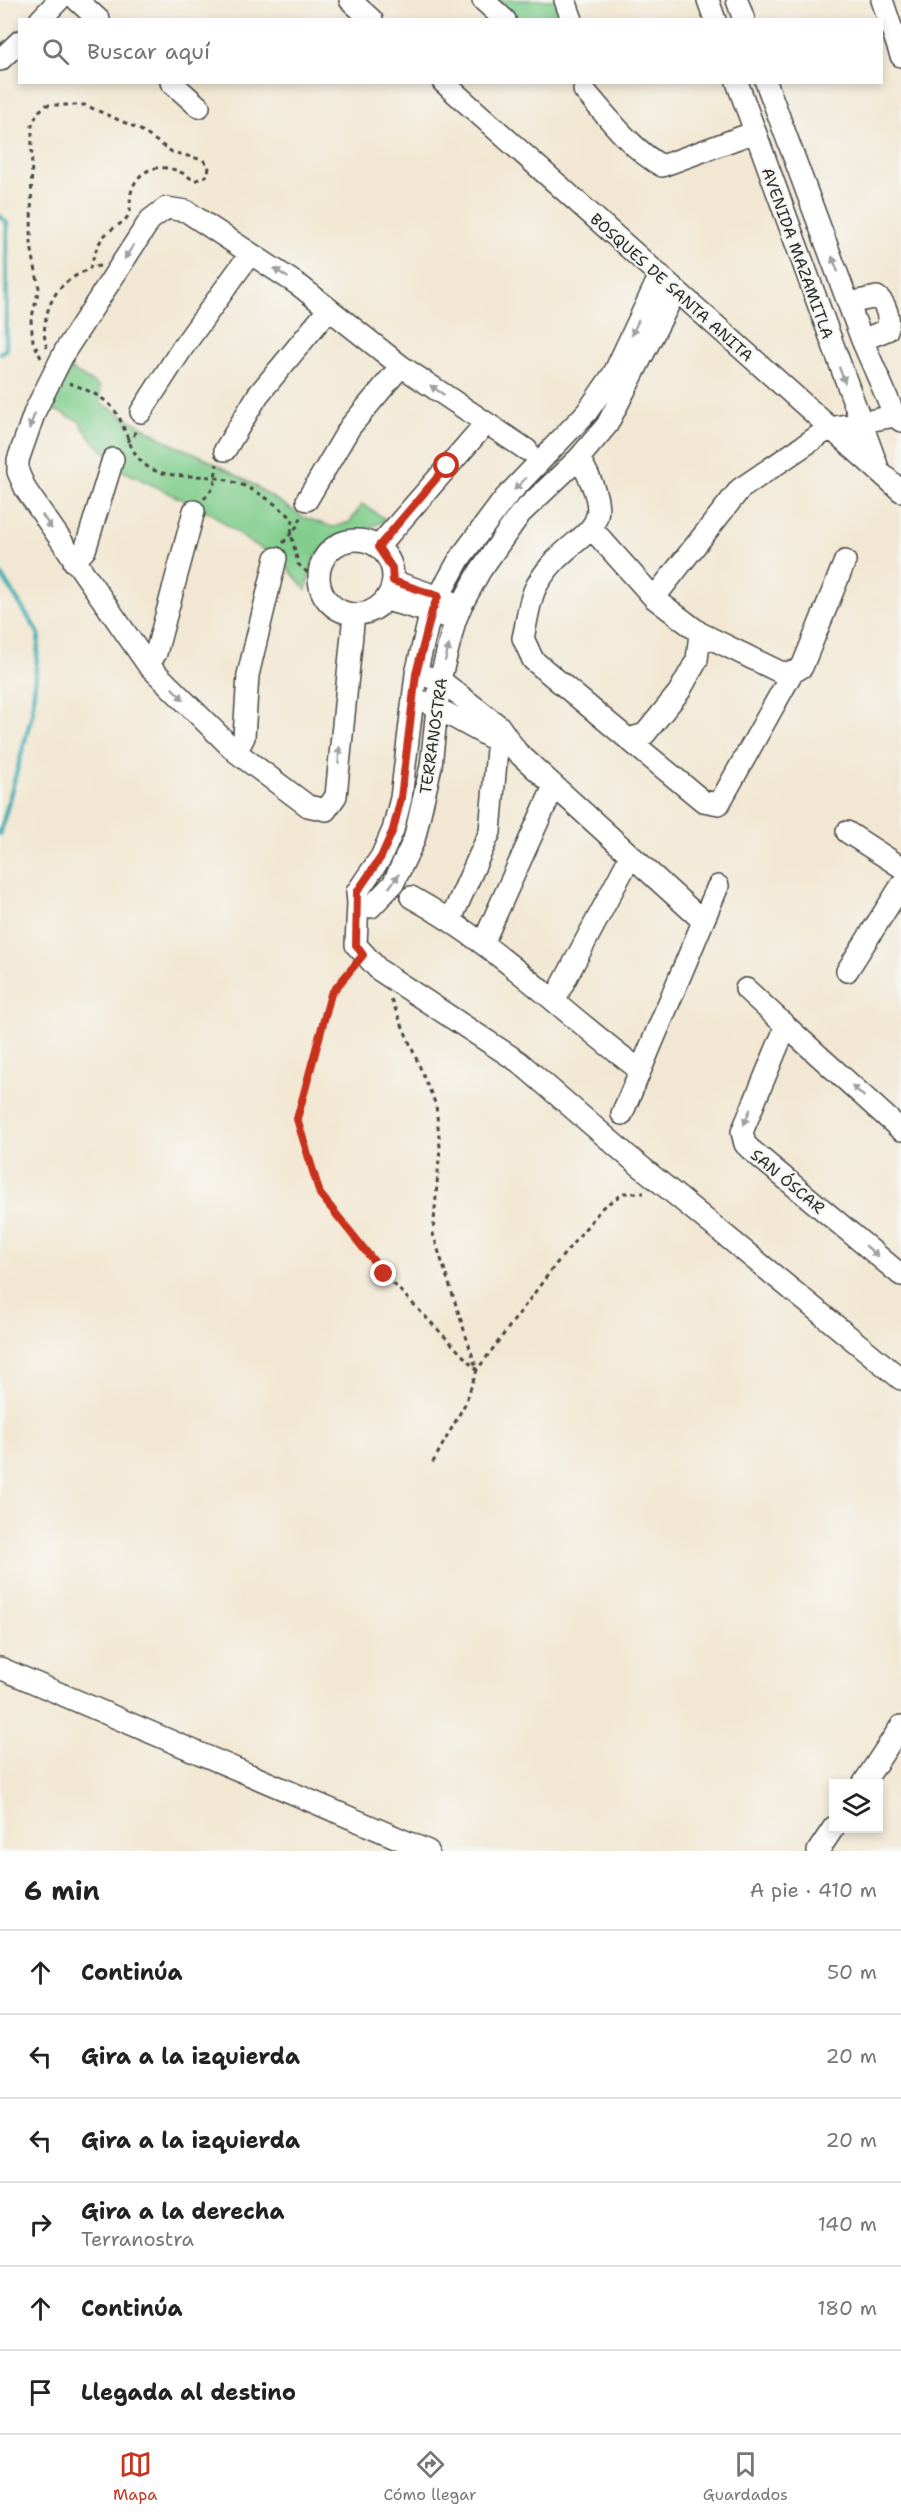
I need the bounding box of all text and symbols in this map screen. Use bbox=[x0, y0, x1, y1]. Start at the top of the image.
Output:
search box bbox=[18, 18, 883, 84]
icon: search bbox=[39, 35, 72, 68]
text: Buscar aquí bbox=[87, 37, 210, 66]
street label: AVENIDA MAZAMITLA bbox=[757, 165, 838, 342]
street label: BOSQUES DE SANTA ANITA bbox=[586, 209, 758, 366]
one-way arrow bbox=[124, 244, 135, 261]
one-way arrow bbox=[829, 255, 839, 273]
one-way arrow bbox=[273, 268, 289, 279]
one-way arrow bbox=[631, 320, 640, 337]
one-way arrow bbox=[838, 366, 847, 384]
one-way arrow bbox=[429, 385, 445, 396]
one-way arrow bbox=[27, 412, 36, 430]
route start bbox=[433, 452, 459, 478]
one-way arrow bbox=[513, 476, 527, 491]
one-way arrow bbox=[42, 514, 53, 530]
one-way arrow bbox=[442, 644, 452, 662]
street label: TERRANOSTRA bbox=[415, 677, 452, 796]
one-way arrow bbox=[170, 686, 184, 700]
one-way arrow bbox=[335, 746, 344, 765]
one-way arrow bbox=[387, 874, 399, 889]
one-way arrow bbox=[850, 1084, 865, 1098]
one-way arrow bbox=[742, 1108, 752, 1126]
street label: SAN ÓSCAR bbox=[746, 1144, 829, 1218]
one-way arrow bbox=[864, 1244, 879, 1257]
route end bbox=[370, 1260, 396, 1286]
map controls bbox=[829, 1779, 883, 1833]
button: layers bbox=[829, 1779, 883, 1833]
text: 6 min bbox=[24, 1873, 100, 1908]
text: A pie · 410 m bbox=[750, 1877, 877, 1903]
icon: ahead bbox=[24, 1956, 57, 1989]
text: Continúa bbox=[81, 1958, 183, 1987]
text: 50 m bbox=[827, 1959, 877, 1985]
icon: left bbox=[24, 2040, 57, 2073]
text: Gira a la izquierda bbox=[81, 2042, 300, 2071]
text: 20 m bbox=[826, 2043, 877, 2069]
icon: left bbox=[24, 2124, 57, 2157]
text: Gira a la izquierda bbox=[81, 2126, 300, 2155]
text: 20 m bbox=[826, 2127, 877, 2153]
text: Gira a la derecha bbox=[81, 2197, 285, 2226]
icon: right bbox=[24, 2208, 57, 2241]
text: 140 m bbox=[818, 2211, 877, 2237]
text: Terranostra bbox=[81, 2226, 194, 2252]
icon: ahead bbox=[24, 2292, 57, 2325]
text: Continúa bbox=[81, 2294, 183, 2323]
text: 180 m bbox=[817, 2295, 877, 2321]
icon: arrive bbox=[24, 2376, 57, 2409]
text: Llegada al destino bbox=[81, 2378, 296, 2407]
tab: Mapa bbox=[113, 2448, 157, 2505]
tab: Cómo llegar bbox=[383, 2448, 477, 2505]
tab: Guardados bbox=[703, 2448, 788, 2505]

